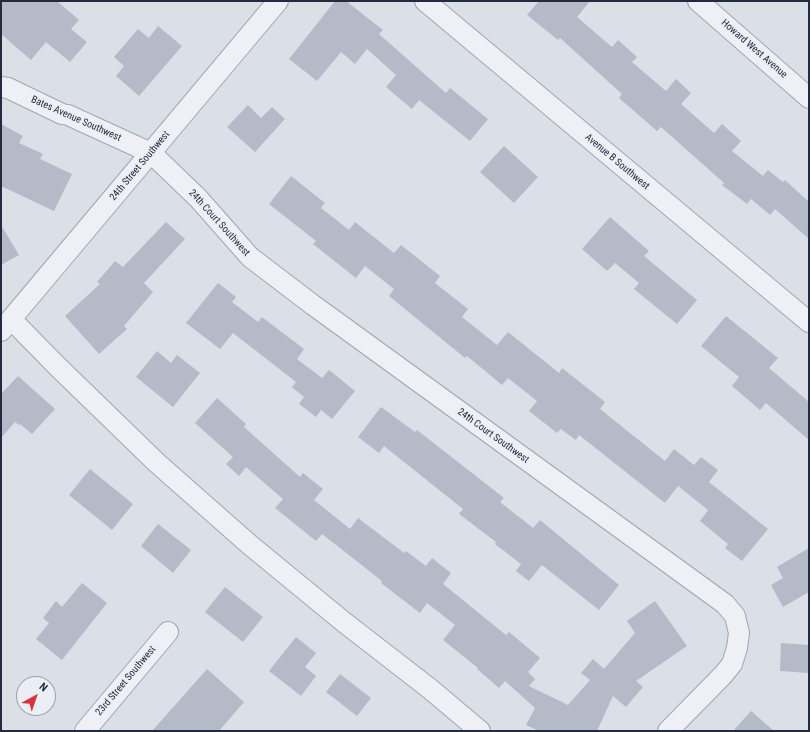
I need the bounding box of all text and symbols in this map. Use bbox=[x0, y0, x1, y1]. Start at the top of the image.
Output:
street label: Howard West Avenue bbox=[719, 17, 789, 81]
street label: Bates Avenue Southwest bbox=[29, 94, 123, 144]
street label: 24th Street Southwest bbox=[107, 129, 173, 203]
street label: Avenue B Southwest bbox=[582, 132, 652, 192]
street label: 24th Court Southwest bbox=[186, 187, 252, 259]
street label: 24th Court Southwest bbox=[455, 406, 531, 466]
street label: 23rd Street Southwest bbox=[93, 644, 159, 718]
north arrow bbox=[16, 676, 56, 716]
text: N bbox=[37, 680, 50, 694]

